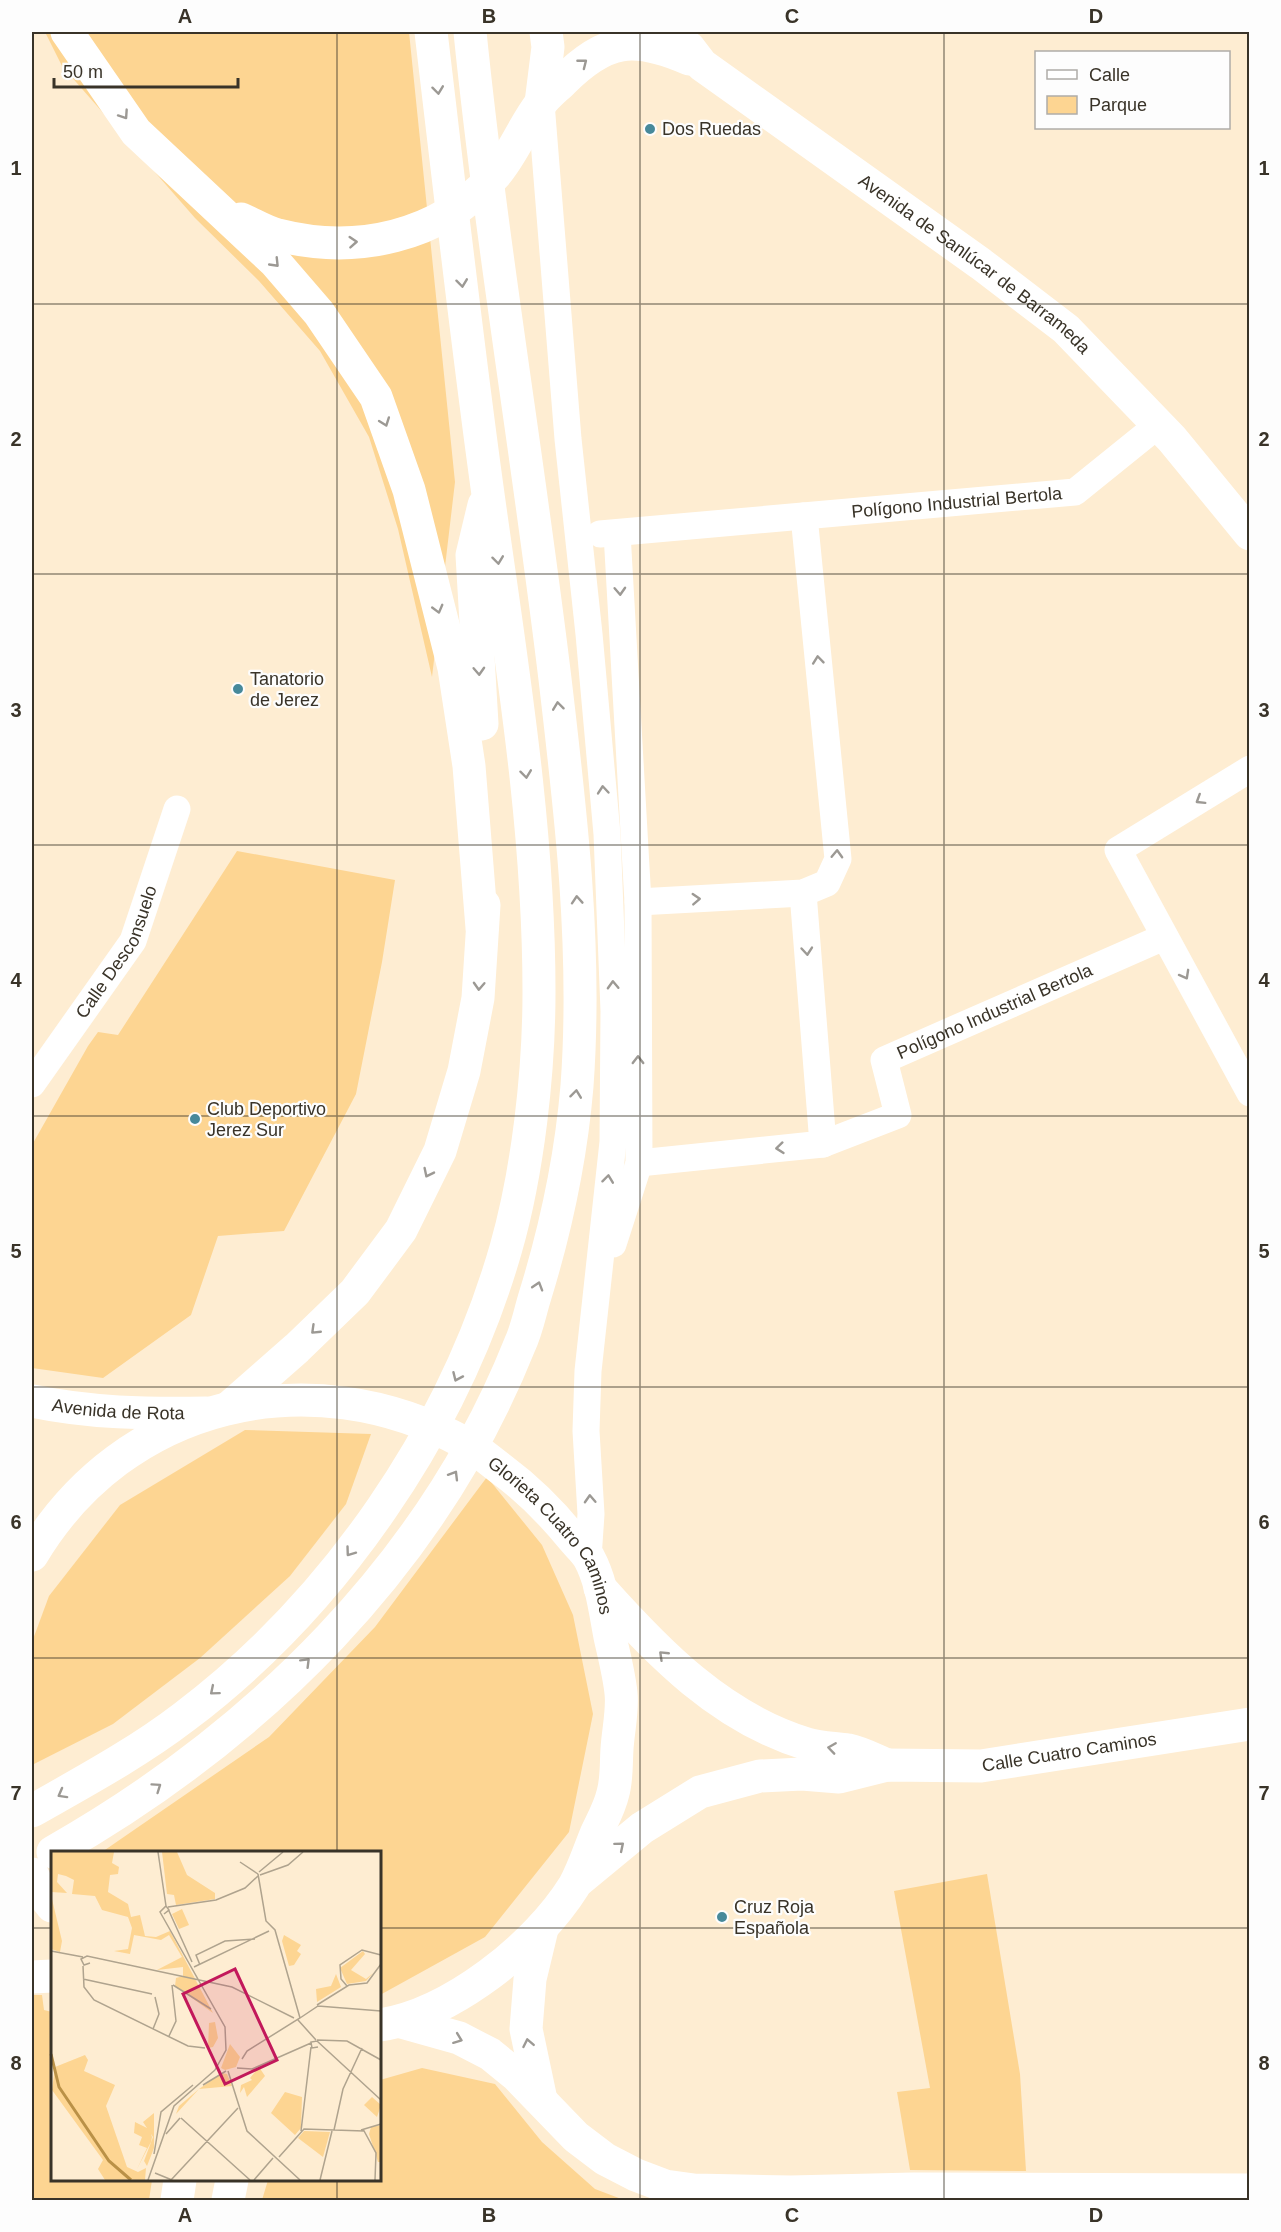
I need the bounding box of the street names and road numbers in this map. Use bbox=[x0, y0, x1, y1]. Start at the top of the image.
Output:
street label: Avenida de Sanlúcar de Barrameda bbox=[855, 170, 1095, 359]
street label: Polígono Industrial Bertola bbox=[850, 483, 1064, 522]
street label: Calle Desconsuelo bbox=[72, 883, 161, 1022]
street label: Polígono Industrial Bertola bbox=[894, 959, 1096, 1063]
street label: Avenida de Rota bbox=[51, 1395, 186, 1423]
street label: Glorieta Cuatro Caminos bbox=[484, 1453, 616, 1616]
street label: Calle Cuatro Caminos bbox=[981, 1729, 1158, 1776]

